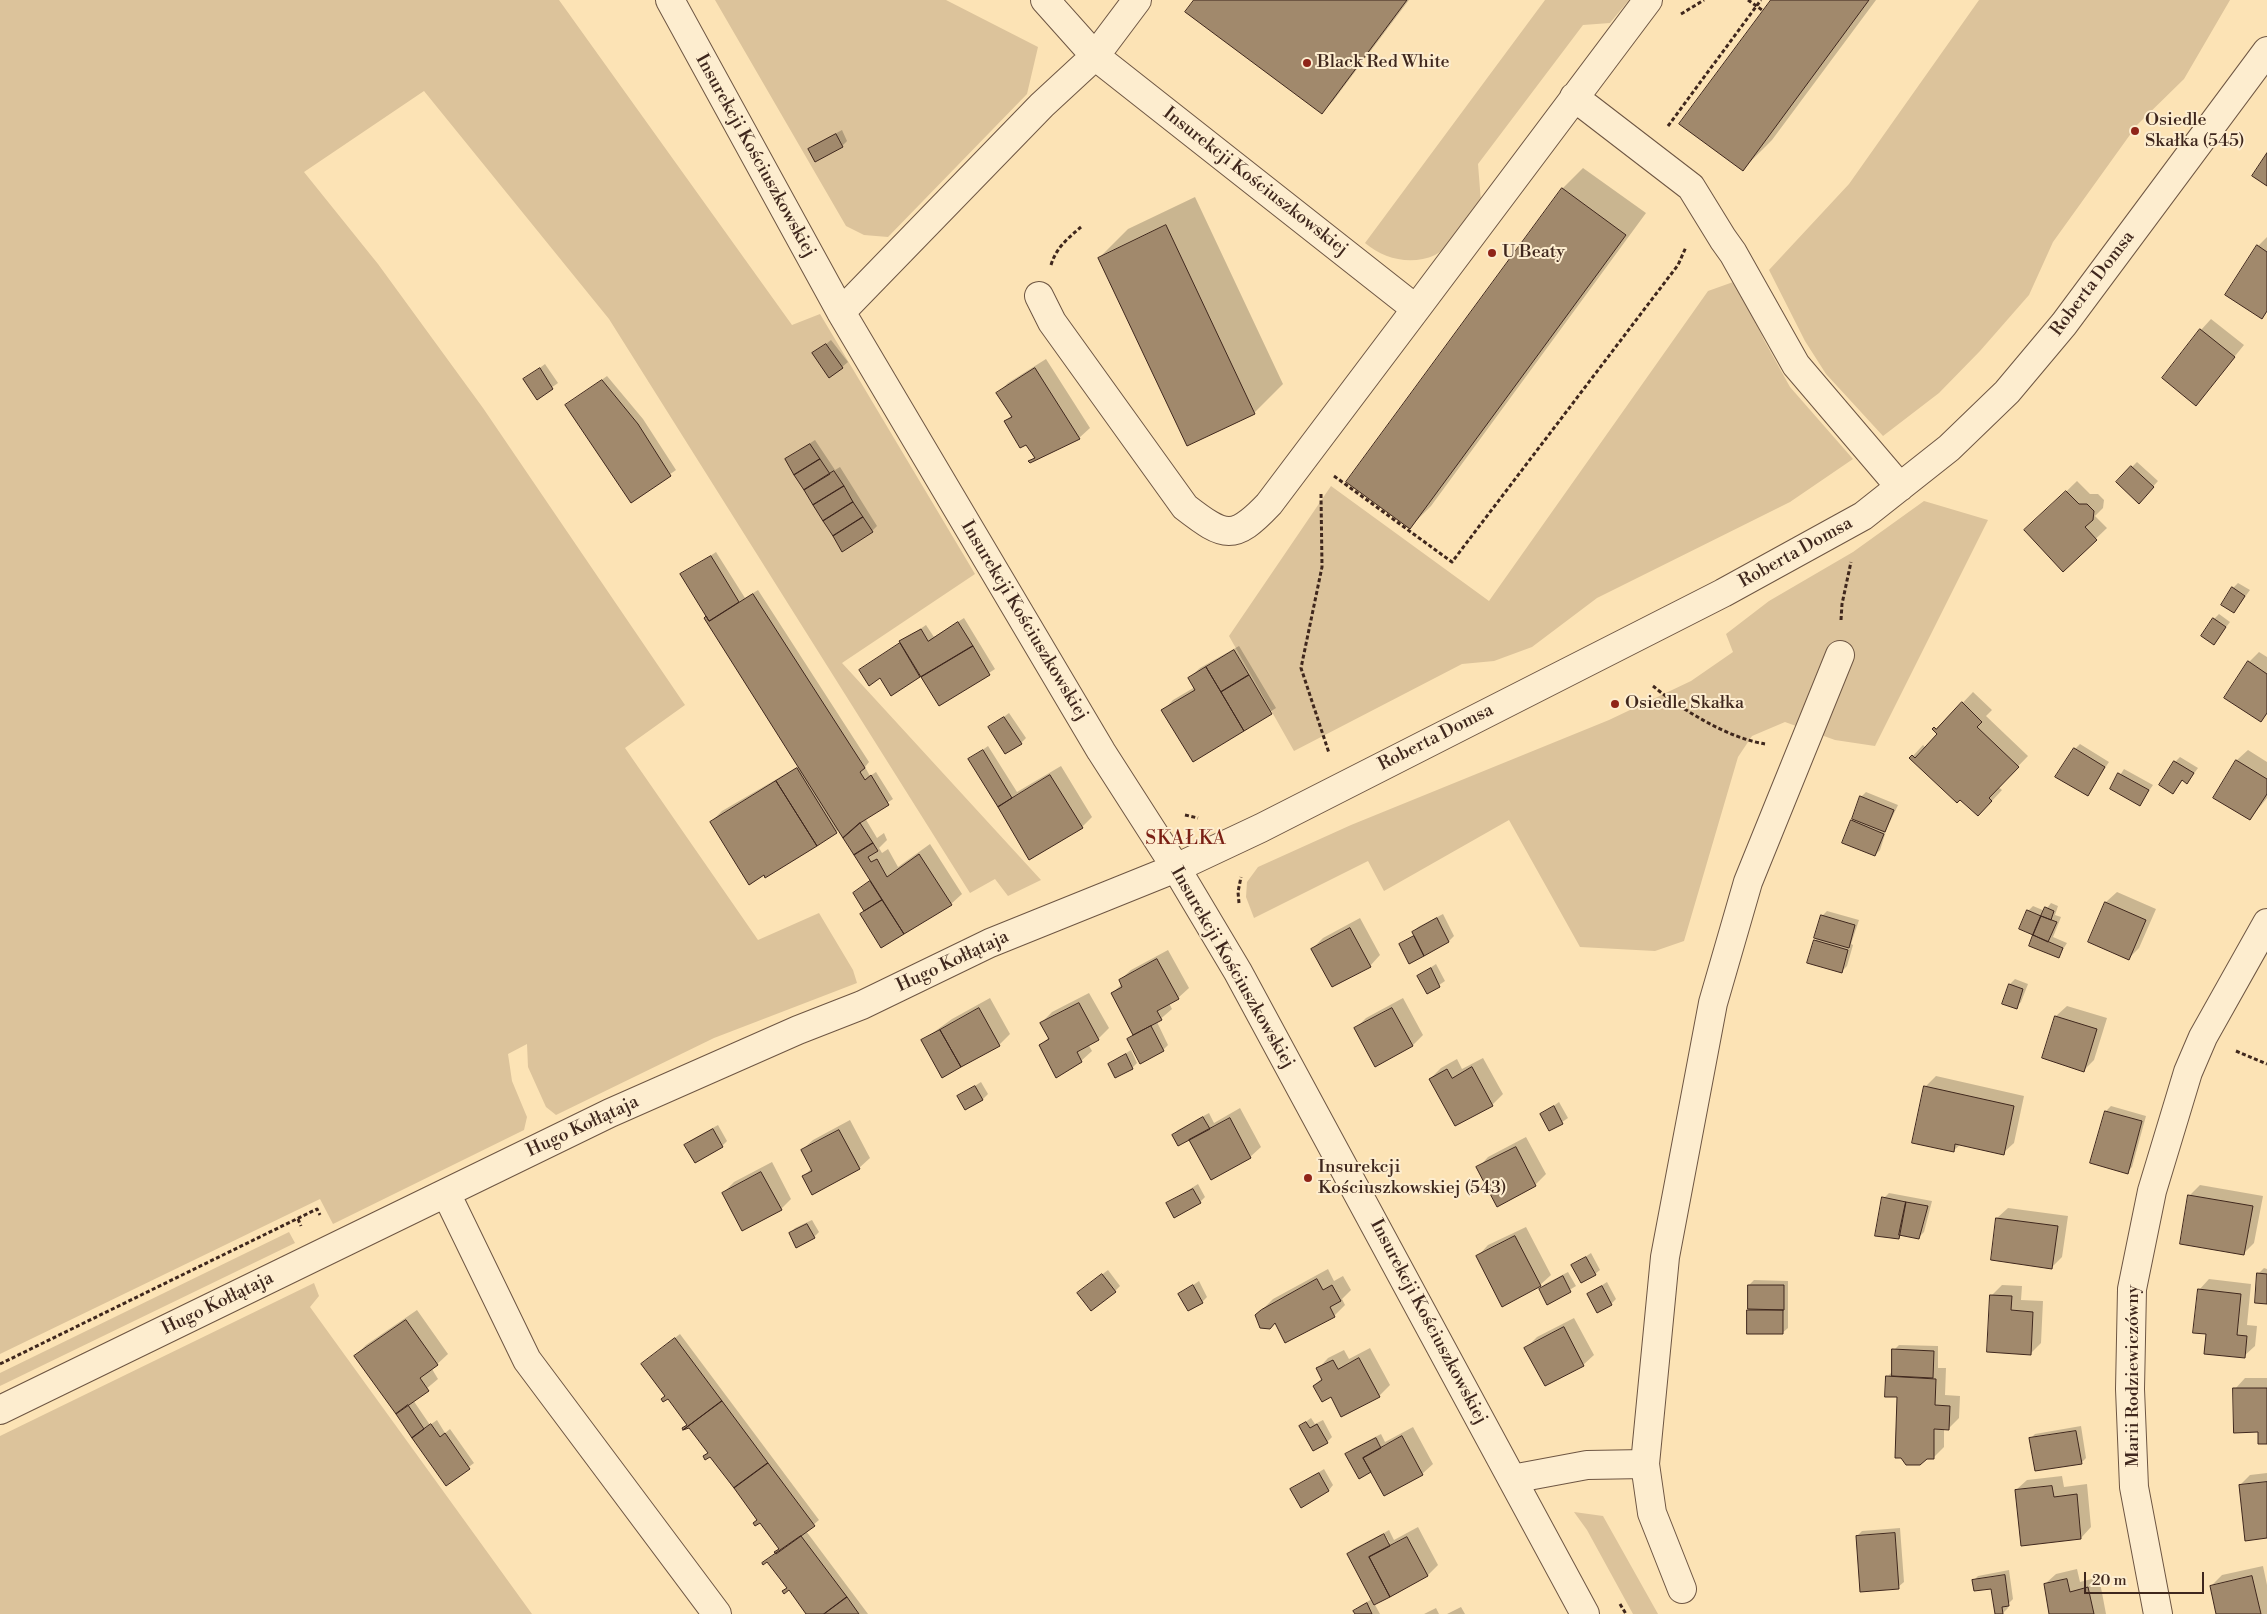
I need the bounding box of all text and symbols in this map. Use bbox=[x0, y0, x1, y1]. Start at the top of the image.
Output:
street label: Insurekcji Kościuszkowskiej bbox=[690, 51, 820, 261]
place label: Black Red White bbox=[1317, 52, 1450, 74]
marker: Black Red White bbox=[1301, 57, 1313, 69]
street label: Insurekcji Kościuszkowskiej bbox=[1158, 103, 1352, 261]
place label: Osiedle Skałka (545) bbox=[2145, 110, 2245, 152]
marker: Osiedle Skałka (545) bbox=[2129, 125, 2141, 137]
street label: Roberta Domsa bbox=[2046, 227, 2140, 341]
place label: U Beaty bbox=[1502, 242, 1565, 264]
marker: U Beaty bbox=[1486, 247, 1498, 259]
street label: Roberta Domsa bbox=[1735, 513, 1857, 593]
street label: Insurekcji Kościuszkowskiej bbox=[956, 517, 1092, 725]
place label: Osiedle Skałka bbox=[1625, 693, 1744, 715]
marker: Osiedle Skałka bbox=[1609, 698, 1621, 710]
street label: Roberta Domsa bbox=[1375, 700, 1497, 776]
district label: SKAŁKA bbox=[1144, 828, 1228, 850]
street label: Insurekcji Kościuszkowskiej bbox=[1165, 863, 1299, 1073]
street label: Hugo Kołłątaja bbox=[893, 927, 1013, 997]
street label: Hugo Kołłątaja bbox=[523, 1092, 643, 1162]
place label: Insurekcji Kościuszkowskiej (543) bbox=[1318, 1157, 1506, 1200]
marker: Insurekcji Kościuszkowskiej (543) bbox=[1302, 1172, 1314, 1184]
street label: Insurekcji Kościuszkowskiej bbox=[1365, 1216, 1491, 1428]
street label: Hugo Kołłątaja bbox=[159, 1268, 277, 1340]
street label: Marii Rodziewiczówny bbox=[2123, 1285, 2145, 1467]
scale bar bbox=[2087, 1562, 2207, 1594]
text: 20 m bbox=[2092, 1571, 2127, 1590]

